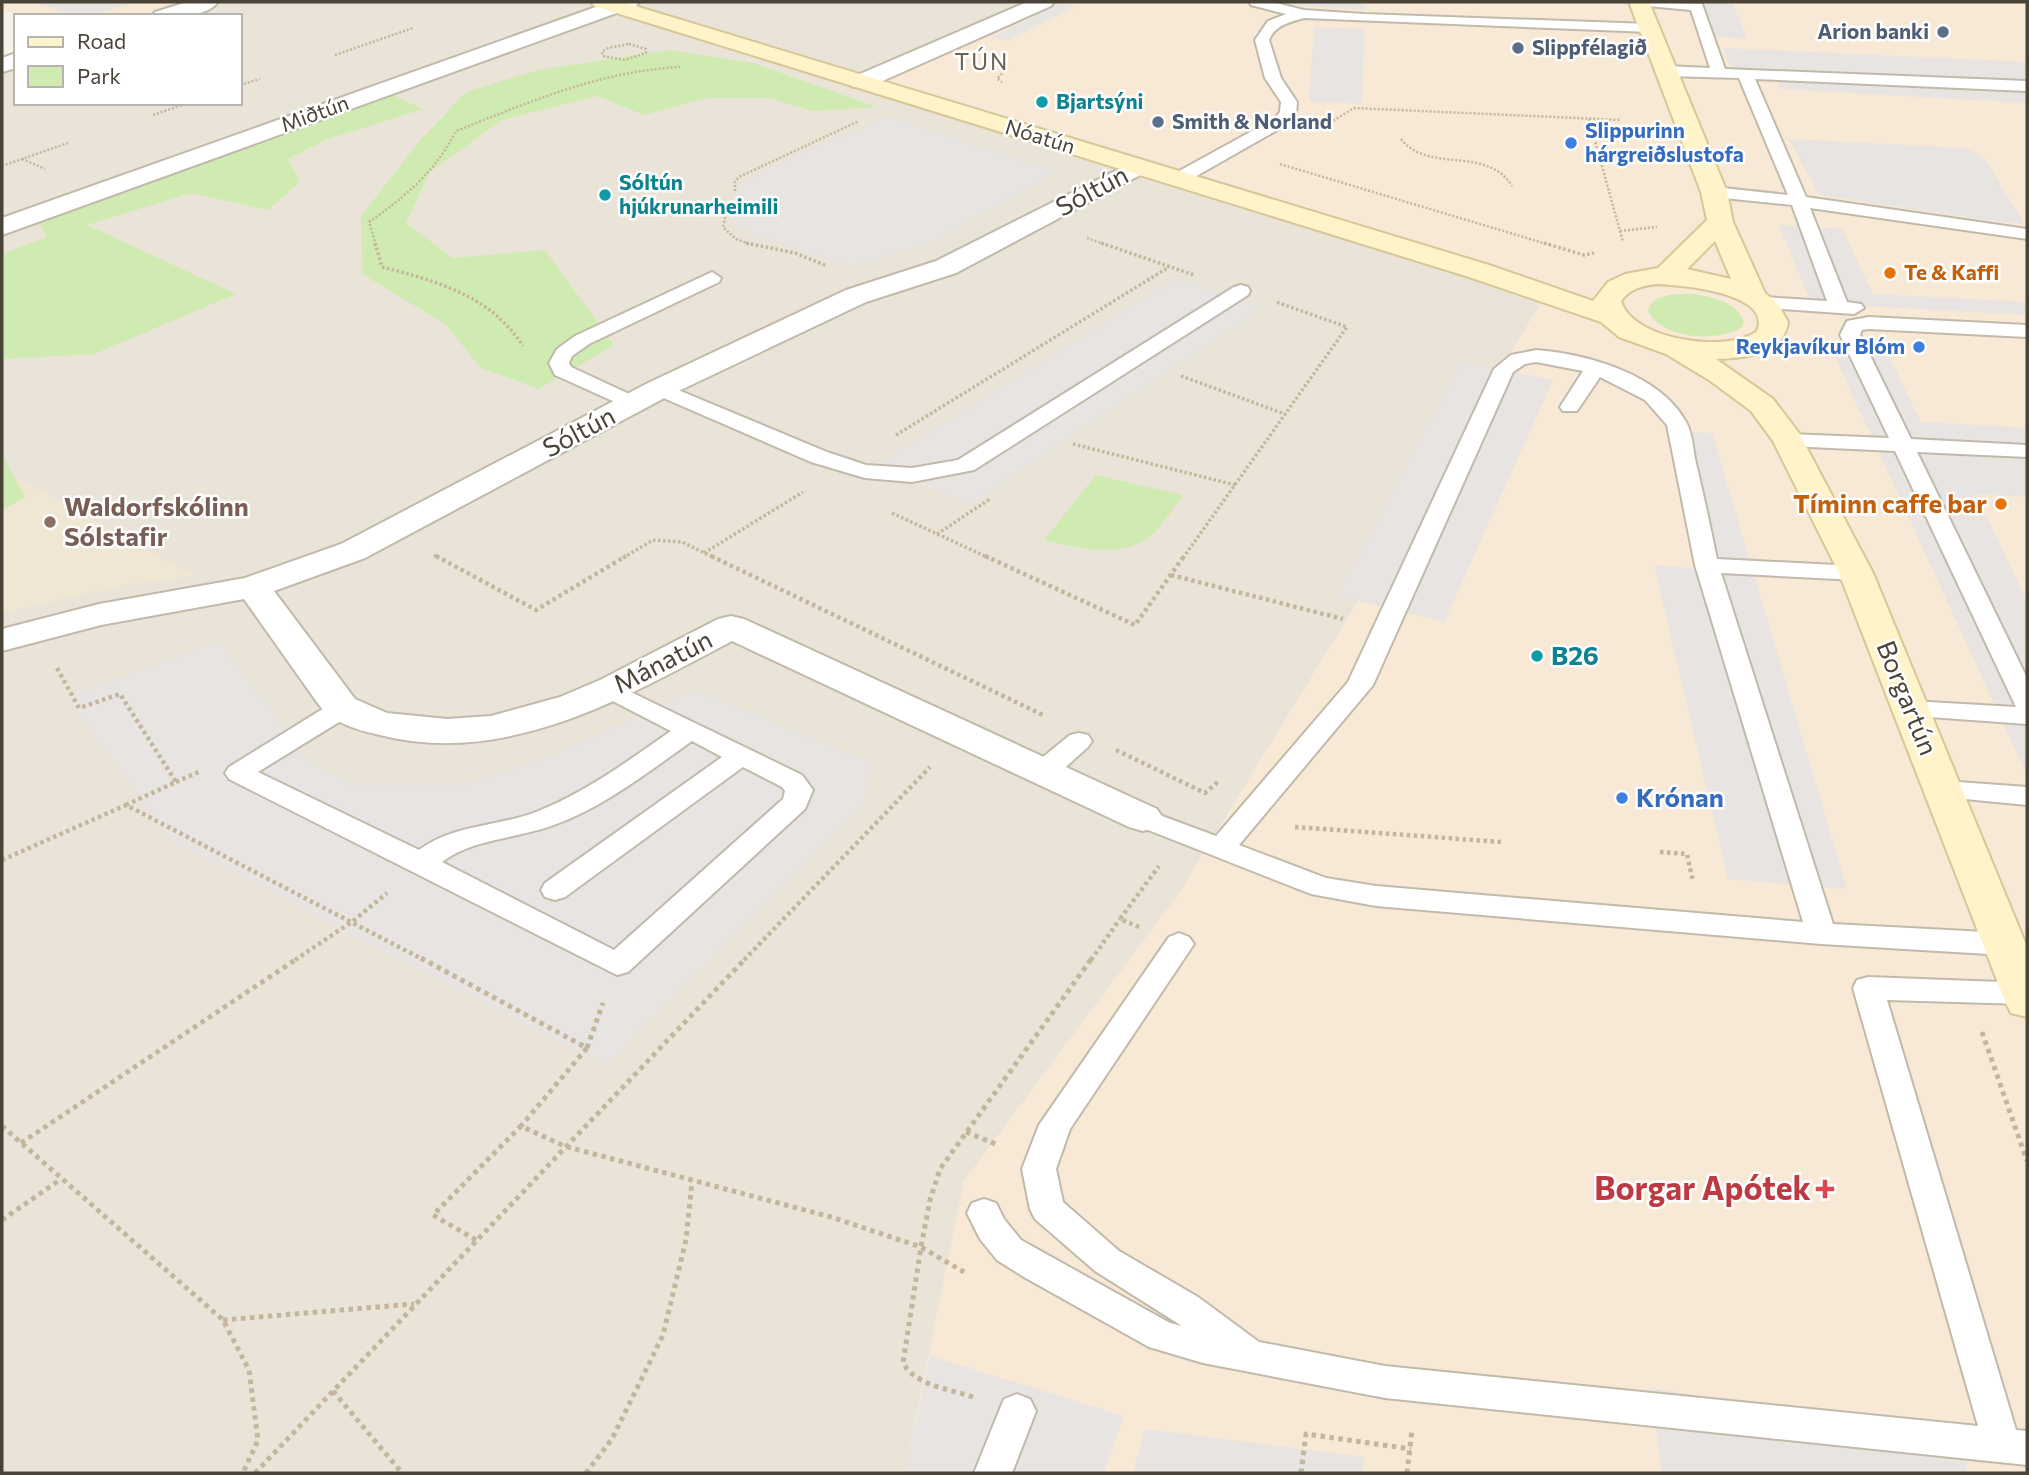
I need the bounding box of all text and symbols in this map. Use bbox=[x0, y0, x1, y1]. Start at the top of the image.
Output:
legend bbox=[14, 14, 242, 105]
place label: Arion banki bbox=[1817, 18, 1929, 43]
marker: Arion banki bbox=[1935, 24, 1951, 40]
text: Road bbox=[77, 28, 126, 53]
place label: Slippfélagið bbox=[1532, 34, 1647, 59]
marker: Slippfélagið bbox=[1510, 40, 1526, 56]
district label: TÚN bbox=[955, 47, 1009, 75]
text: Park bbox=[77, 63, 121, 88]
place label: Bjartsýni bbox=[1056, 88, 1143, 113]
street label: Miðtún bbox=[277, 89, 352, 136]
marker: Bjartsýni bbox=[1034, 94, 1050, 110]
place label: Smith & Norland bbox=[1172, 108, 1332, 133]
street label: Nóatún bbox=[1002, 113, 1078, 158]
marker: Smith & Norland bbox=[1150, 114, 1166, 130]
place label: Slippurinn hárgreiðslustofa bbox=[1585, 117, 1744, 166]
marker: Slippurinn hárgreiðslustofa bbox=[1563, 135, 1579, 151]
street label: Sóltún bbox=[1050, 158, 1133, 222]
place label: Sóltún hjúkrunarheimili bbox=[619, 169, 778, 218]
marker: Sóltún hjúkrunarheimili bbox=[597, 187, 613, 203]
place label: Te & Kaffi bbox=[1904, 259, 1999, 284]
marker: Te & Kaffi bbox=[1882, 265, 1898, 281]
place label: Reykjavíkur Blóm bbox=[1736, 333, 1905, 358]
marker: Reykjavíkur Blóm bbox=[1911, 339, 1927, 355]
street label: Sóltún bbox=[537, 399, 620, 463]
place label: Tíminn caffe bar bbox=[1793, 487, 1987, 518]
place label: Waldorfskólinn Sólstafir bbox=[64, 490, 249, 551]
marker: Tíminn caffe bar bbox=[1993, 496, 2009, 512]
marker: Waldorfskólinn Sólstafir bbox=[42, 514, 58, 530]
street label: Mánatún bbox=[608, 623, 717, 699]
street label: Borgartún bbox=[1871, 636, 1945, 759]
place label: B26 bbox=[1551, 639, 1599, 670]
marker: B26 bbox=[1529, 648, 1545, 664]
place label: Krónan bbox=[1636, 781, 1724, 812]
marker: Krónan bbox=[1614, 790, 1630, 806]
place label: Borgar Apótek bbox=[1594, 1167, 1812, 1207]
marker: Borgar Apótek bbox=[1817, 1181, 1833, 1197]

